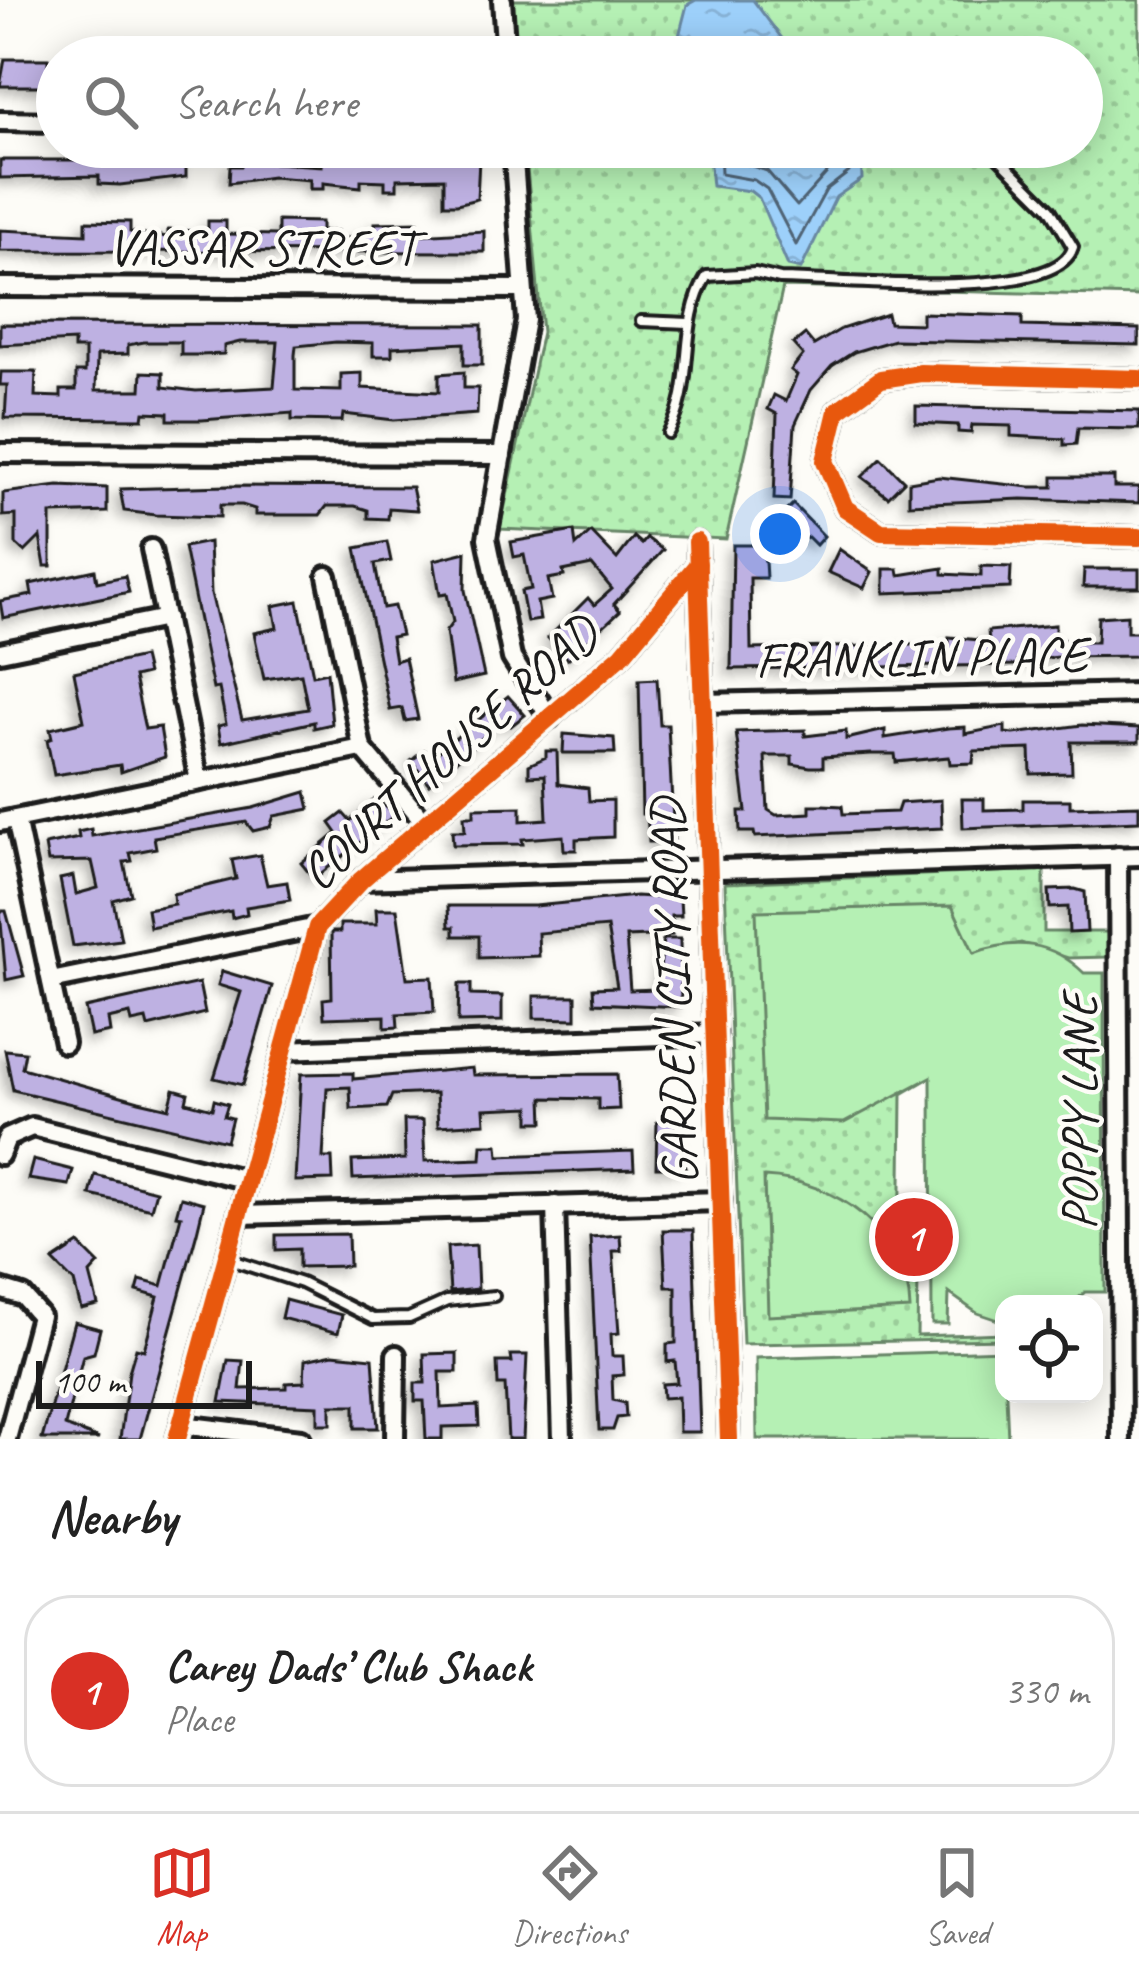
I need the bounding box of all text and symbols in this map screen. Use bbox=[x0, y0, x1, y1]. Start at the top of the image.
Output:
search box bbox=[36, 36, 1103, 168]
icon: search bbox=[78, 69, 144, 135]
text: Search here bbox=[174, 74, 357, 131]
street label: VASSAR STREET bbox=[108, 215, 428, 279]
your location bbox=[750, 504, 810, 564]
street label: COURT HOUSE ROAD bbox=[286, 599, 615, 904]
street label: FRANKLIN PLACE bbox=[755, 622, 1093, 692]
street label: GARDEN CITY ROAD bbox=[634, 794, 712, 1186]
street label: POPPY LANE bbox=[1047, 988, 1111, 1230]
pin: 1 bbox=[875, 1192, 953, 1282]
map controls bbox=[995, 1295, 1103, 1403]
button: locate bbox=[995, 1295, 1103, 1403]
scale bar bbox=[36, 1355, 252, 1408]
text: 100 m bbox=[54, 1361, 125, 1403]
text: Nearby bbox=[48, 1485, 176, 1549]
text: Carey Dads’ Club Shack bbox=[165, 1638, 531, 1695]
text: 1 bbox=[81, 1667, 99, 1716]
text: 330 m bbox=[1004, 1667, 1088, 1716]
text: Place bbox=[165, 1695, 233, 1744]
tab: Map bbox=[149, 1840, 215, 1954]
tab: Directions bbox=[512, 1840, 627, 1954]
tab: Saved bbox=[924, 1840, 990, 1954]

